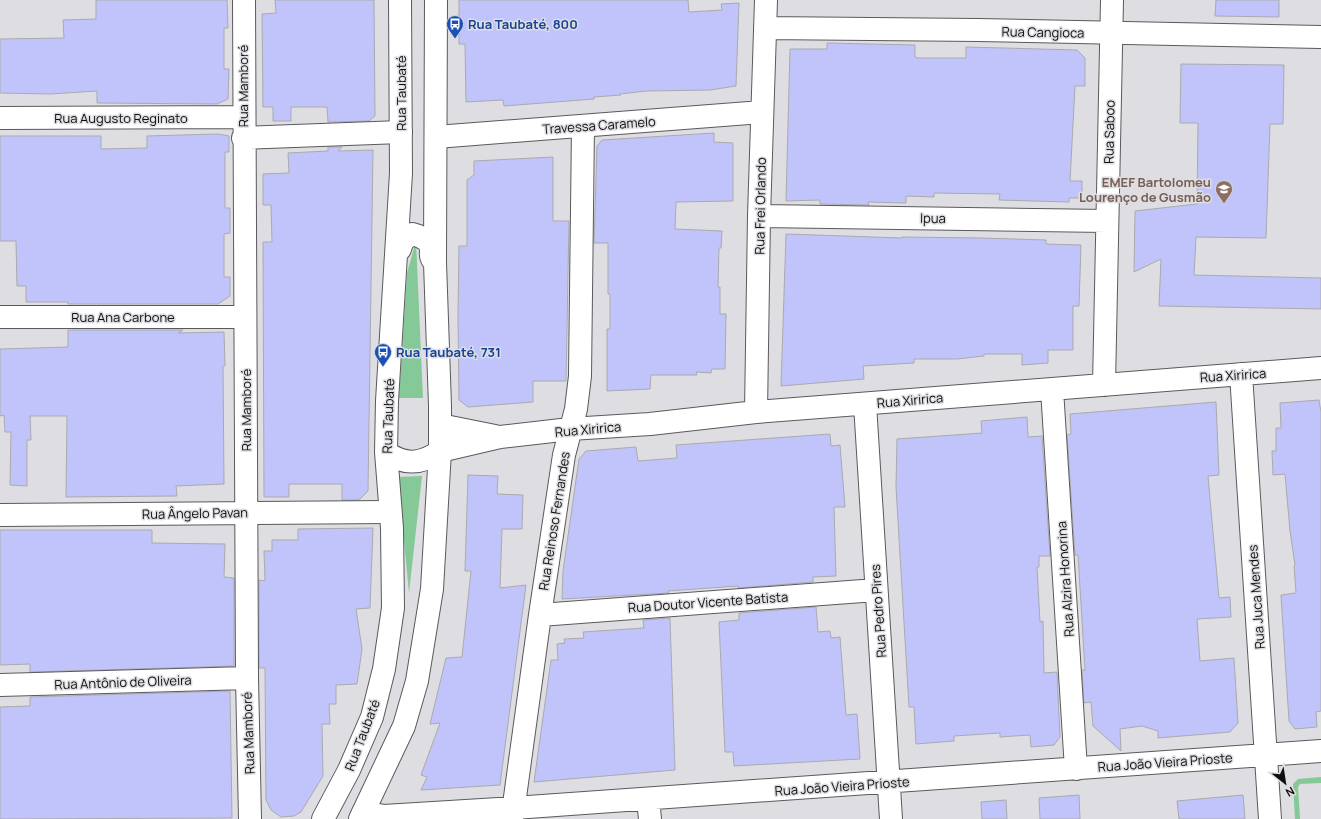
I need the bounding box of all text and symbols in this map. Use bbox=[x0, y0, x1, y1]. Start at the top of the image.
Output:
bus stop icon: Rua Taubaté, 800 bbox=[445, 14, 465, 39]
place label: Rua Taubaté, 800 bbox=[468, 15, 578, 33]
street label: Rua Cangioca bbox=[1001, 22, 1085, 42]
street label: Rua Mamboré bbox=[234, 44, 252, 127]
street label: Rua Taubaté bbox=[392, 55, 410, 131]
street label: Rua Saboo bbox=[1099, 100, 1119, 164]
street label: Rua Augusto Reginato bbox=[54, 109, 188, 127]
street label: Travessa Caramelo bbox=[542, 112, 656, 138]
street label: Rua Frei Orlando bbox=[750, 157, 770, 255]
place label: EMEF Bartolomeu Lourenço de Gusmão bbox=[1079, 173, 1211, 206]
school or university icon: EMEF Bartolomeu Lourenço de Gusmão bbox=[1214, 179, 1234, 204]
street label: Ipua bbox=[920, 209, 946, 227]
street label: Rua Ana Carbone bbox=[71, 308, 175, 326]
bus stop icon: Rua Taubaté, 731 bbox=[373, 342, 393, 367]
place label: Rua Taubaté, 731 bbox=[396, 343, 501, 361]
street label: Rua Xiririca bbox=[1199, 364, 1267, 386]
street label: Rua Mamboré bbox=[237, 368, 255, 451]
street label: Rua Taubaté bbox=[378, 378, 398, 454]
street label: Rua Xiririca bbox=[876, 388, 944, 412]
street label: Rua Xiririca bbox=[554, 417, 622, 441]
street label: Rua Reinoso Fernandes bbox=[534, 450, 574, 592]
street label: Rua Ângelo Pavan bbox=[142, 503, 248, 523]
street label: Rua Alzira Honorina bbox=[1052, 521, 1078, 637]
street label: Rua Juca Mendes bbox=[1243, 544, 1269, 650]
street label: Rua Pedro Pires bbox=[866, 564, 890, 658]
street label: Rua Doutor Vicente Batista bbox=[627, 587, 789, 617]
street label: Rua Antônio de Oliveira bbox=[54, 671, 192, 693]
street label: Rua Mamboré bbox=[238, 691, 258, 775]
street label: Rua Taubaté bbox=[340, 696, 384, 773]
street label: Rua João Vieira Prioste bbox=[1097, 748, 1233, 776]
north arrow bbox=[1265, 763, 1305, 803]
street label: Rua João Vieira Prioste bbox=[774, 772, 910, 800]
text: N bbox=[1283, 784, 1297, 801]

